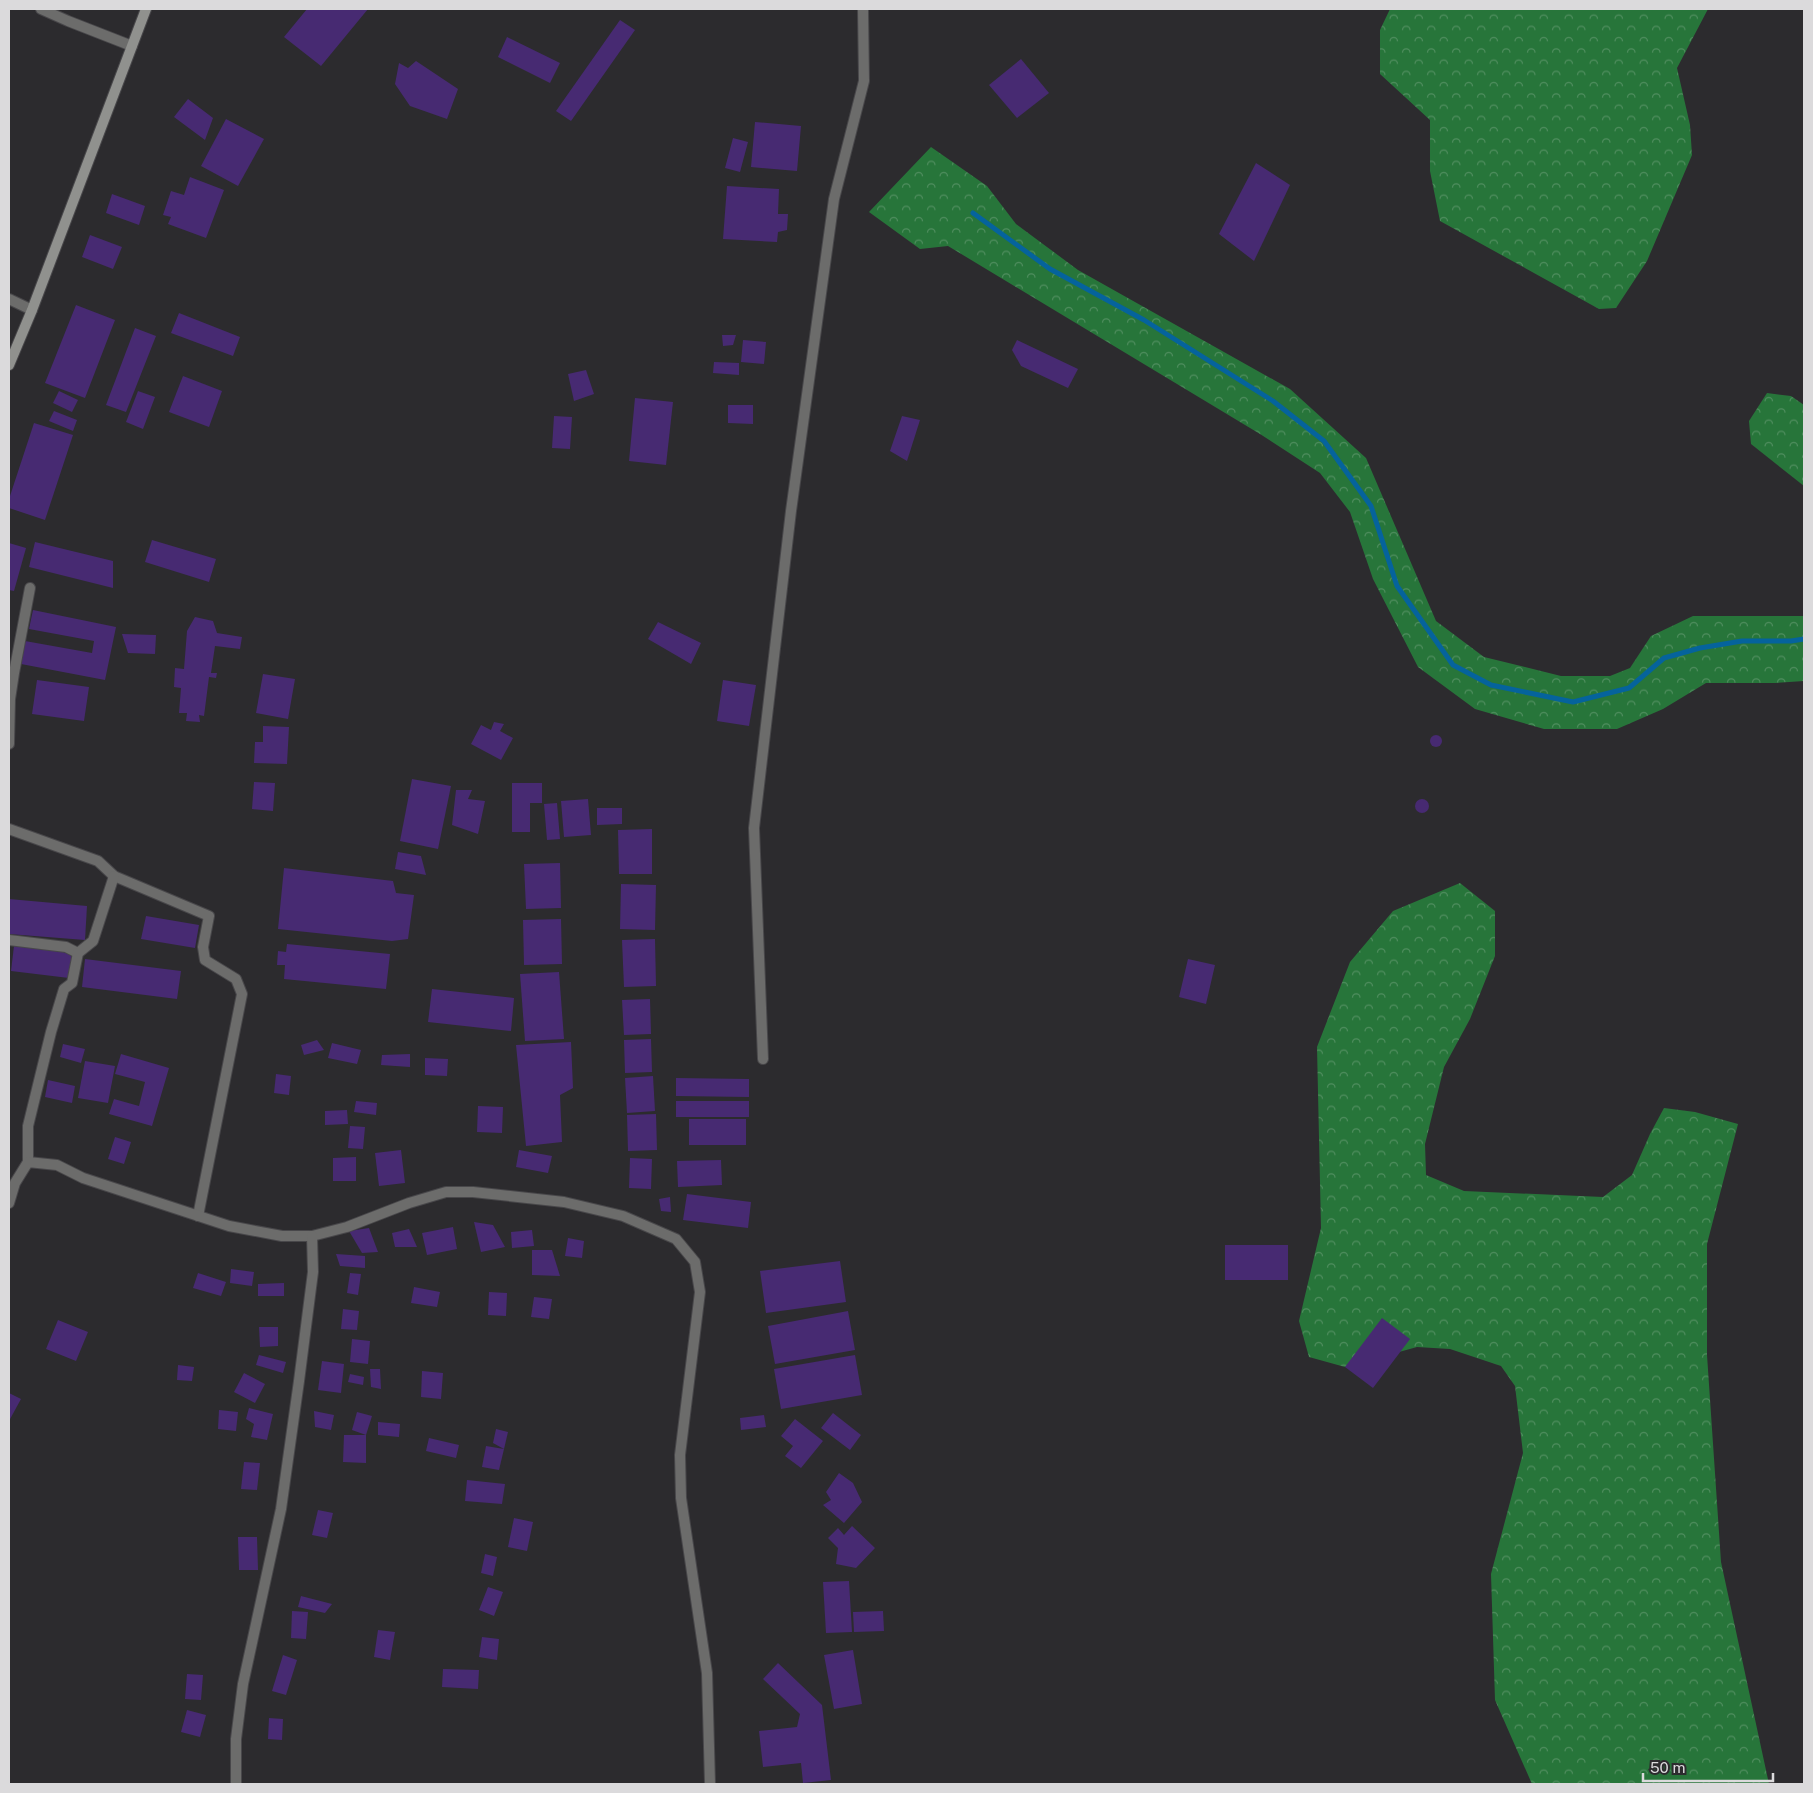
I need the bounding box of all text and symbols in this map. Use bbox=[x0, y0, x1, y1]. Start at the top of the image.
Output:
scale bar bbox=[1643, 1750, 1773, 1782]
text: 50 m bbox=[1650, 1759, 1685, 1776]

